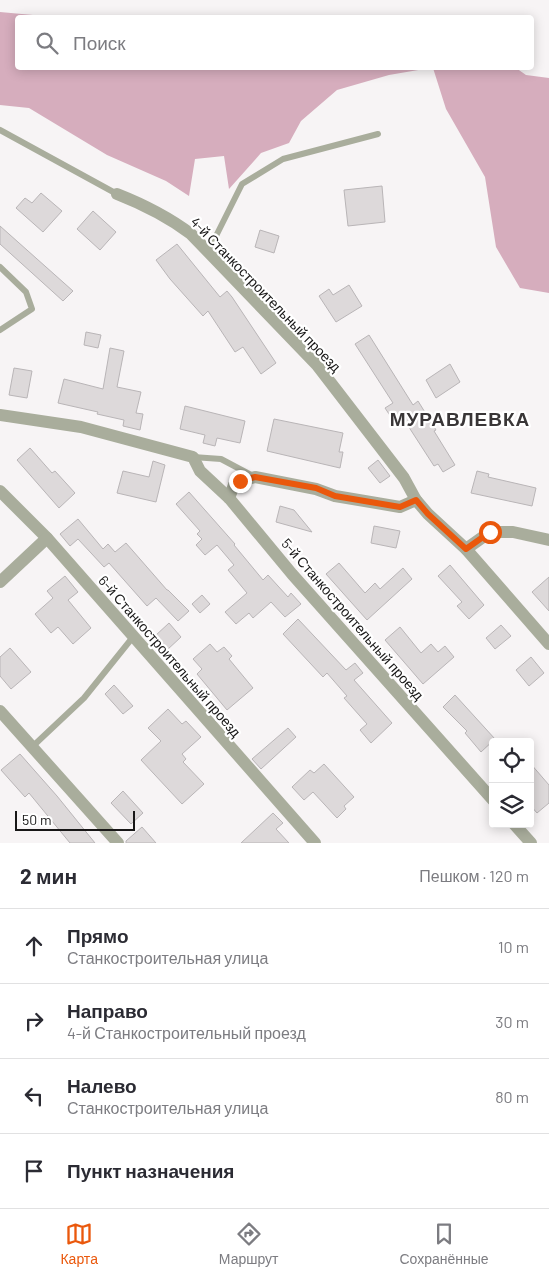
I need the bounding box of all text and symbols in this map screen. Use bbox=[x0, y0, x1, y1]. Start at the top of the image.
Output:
search box bbox=[15, 15, 534, 70]
icon: search bbox=[33, 29, 61, 57]
text: Поиск bbox=[73, 31, 126, 54]
street label: 4-й Станкостроительный проезд bbox=[187, 213, 345, 375]
district label: МУРАВЛЕВКА bbox=[390, 407, 530, 430]
route end bbox=[229, 470, 252, 493]
route start bbox=[479, 521, 502, 544]
street label: 5-й Станкостроительный проезд bbox=[278, 535, 428, 703]
street label: 6-й Станкостроительный проезд bbox=[95, 572, 245, 740]
map controls bbox=[489, 738, 534, 828]
button: locate bbox=[489, 738, 534, 783]
button: layers bbox=[489, 783, 534, 828]
scale bar bbox=[15, 808, 135, 831]
text: 50 m bbox=[22, 811, 51, 828]
text: 2 мин bbox=[20, 863, 77, 888]
text: Пешком · 120 m bbox=[419, 866, 529, 885]
text: Прямо bbox=[67, 924, 129, 947]
icon: ahead bbox=[20, 932, 48, 960]
text: 10 m bbox=[498, 937, 529, 956]
text: Станкостроительная улица bbox=[67, 948, 268, 967]
text: Направо bbox=[67, 999, 148, 1022]
icon: right bbox=[20, 1007, 48, 1035]
text: 30 m bbox=[495, 1012, 529, 1031]
text: 4-й Станкостроительный проезд bbox=[67, 1023, 306, 1042]
text: Налево bbox=[67, 1074, 137, 1097]
icon: left bbox=[20, 1082, 48, 1110]
text: 80 m bbox=[495, 1087, 529, 1106]
text: Станкостроительная улица bbox=[67, 1098, 268, 1117]
icon: arrive bbox=[20, 1157, 48, 1185]
text: Пункт назначения bbox=[67, 1159, 234, 1182]
tab: Карта bbox=[60, 1220, 98, 1267]
tab: Маршрут bbox=[219, 1220, 279, 1267]
tab: Сохранённые bbox=[399, 1220, 489, 1267]

